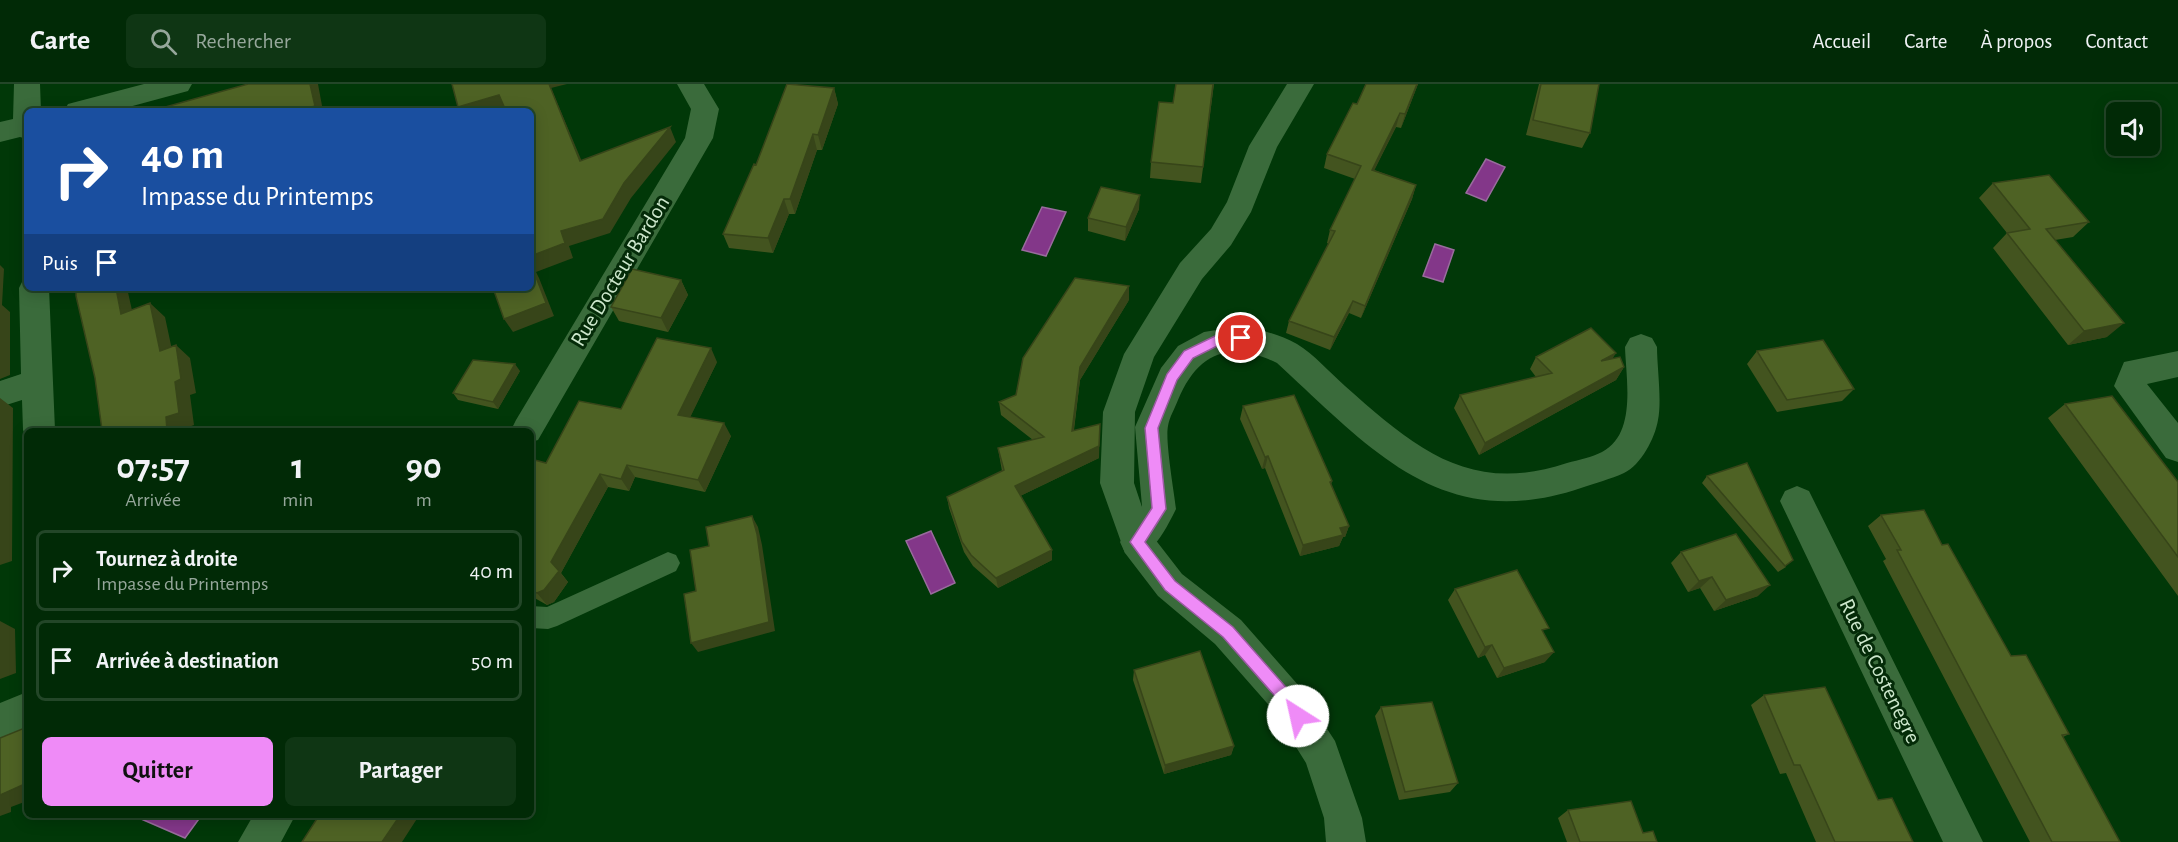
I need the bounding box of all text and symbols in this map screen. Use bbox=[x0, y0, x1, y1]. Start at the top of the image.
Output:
search box bbox=[126, 14, 546, 68]
icon: search bbox=[147, 25, 180, 58]
text: Carte bbox=[30, 27, 90, 55]
text: Rechercher bbox=[195, 30, 291, 52]
text: Accueil bbox=[1813, 31, 1871, 52]
text: Carte bbox=[1904, 31, 1947, 52]
text: À propos bbox=[1980, 31, 2052, 52]
text: Contact bbox=[2085, 31, 2148, 52]
map controls bbox=[2106, 102, 2160, 156]
button: sound bbox=[2106, 102, 2160, 156]
icon: right bbox=[42, 132, 120, 210]
text: 40 m bbox=[141, 134, 224, 176]
text: Impasse du Printemps bbox=[141, 183, 374, 210]
street label: Rue Docteur Bardon bbox=[567, 192, 673, 350]
icon: arrive bbox=[90, 246, 123, 279]
text: Puis bbox=[42, 252, 78, 274]
pin bbox=[1215, 312, 1266, 363]
icon: arrive bbox=[1224, 321, 1257, 354]
text: 07:57 bbox=[116, 449, 190, 485]
text: 1 bbox=[291, 449, 304, 485]
text: 90 bbox=[406, 449, 442, 485]
text: Arrivée bbox=[125, 490, 181, 510]
text: min bbox=[282, 490, 313, 510]
text: m bbox=[416, 490, 432, 510]
text: Tournez à droite bbox=[96, 548, 238, 570]
icon: right bbox=[45, 554, 78, 587]
text: 40 m bbox=[470, 560, 513, 582]
text: Impasse du Printemps bbox=[96, 574, 268, 594]
street label: Rue de Costenegre bbox=[1835, 595, 1925, 747]
icon: arrive bbox=[45, 644, 78, 677]
text: Arrivée à destination bbox=[96, 650, 279, 672]
text: 50 m bbox=[471, 650, 513, 672]
position arrow bbox=[1266, 684, 1330, 748]
button: Quitter bbox=[42, 737, 273, 806]
button: Partager bbox=[285, 737, 516, 806]

